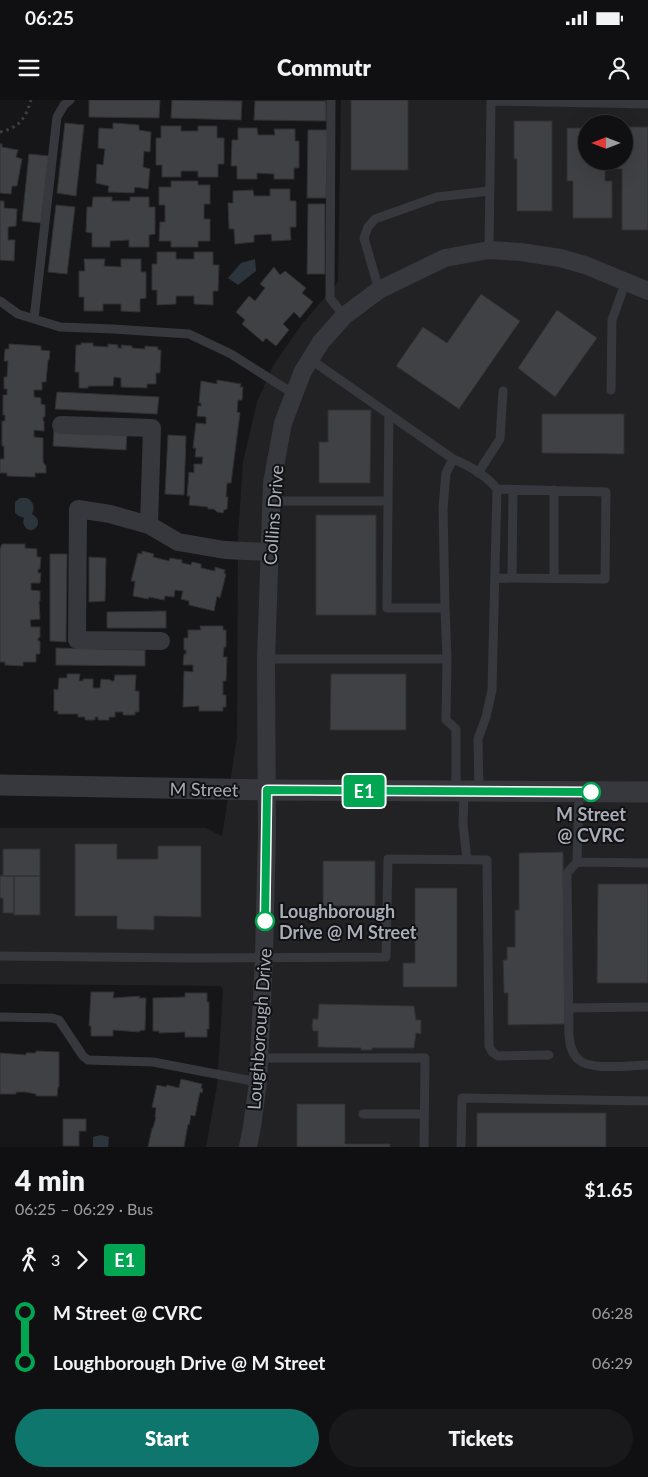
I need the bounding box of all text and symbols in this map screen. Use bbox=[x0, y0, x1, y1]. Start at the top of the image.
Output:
text: 06:25 bbox=[25, 6, 74, 29]
icon: menu bbox=[15, 54, 43, 82]
text: Commutr bbox=[277, 54, 371, 81]
icon: person bbox=[605, 54, 633, 82]
north arrow bbox=[578, 115, 632, 170]
map controls bbox=[578, 115, 633, 170]
street label: Collins Drive bbox=[259, 464, 287, 566]
line badge: E1 bbox=[342, 775, 386, 807]
street label: M Street bbox=[169, 777, 239, 801]
text: E1 bbox=[354, 780, 374, 802]
marker: M Street @ CVRC bbox=[581, 782, 601, 802]
place label: M Street @ CVRC bbox=[556, 803, 626, 846]
place label: Loughborough Drive @ M Street bbox=[279, 900, 417, 943]
marker: Loughborough Drive @ M Street bbox=[255, 911, 275, 931]
street label: Loughborough Drive bbox=[242, 947, 276, 1111]
text: 4 min bbox=[15, 1163, 85, 1197]
text: $1.65 bbox=[584, 1178, 633, 1201]
text: 06:25 – 06:29 · Bus bbox=[15, 1199, 153, 1218]
icon: walk bbox=[15, 1246, 43, 1274]
icon: forward bbox=[68, 1246, 96, 1274]
text: E1 bbox=[114, 1249, 135, 1271]
text: 3 bbox=[51, 1250, 60, 1269]
text: M Street @ CVRC bbox=[53, 1301, 202, 1324]
text: 06:28 bbox=[592, 1303, 633, 1322]
text: Loughborough Drive @ M Street bbox=[53, 1351, 325, 1374]
text: 06:29 bbox=[592, 1353, 633, 1372]
button: Start bbox=[15, 1409, 319, 1467]
button: Tickets bbox=[329, 1409, 633, 1467]

